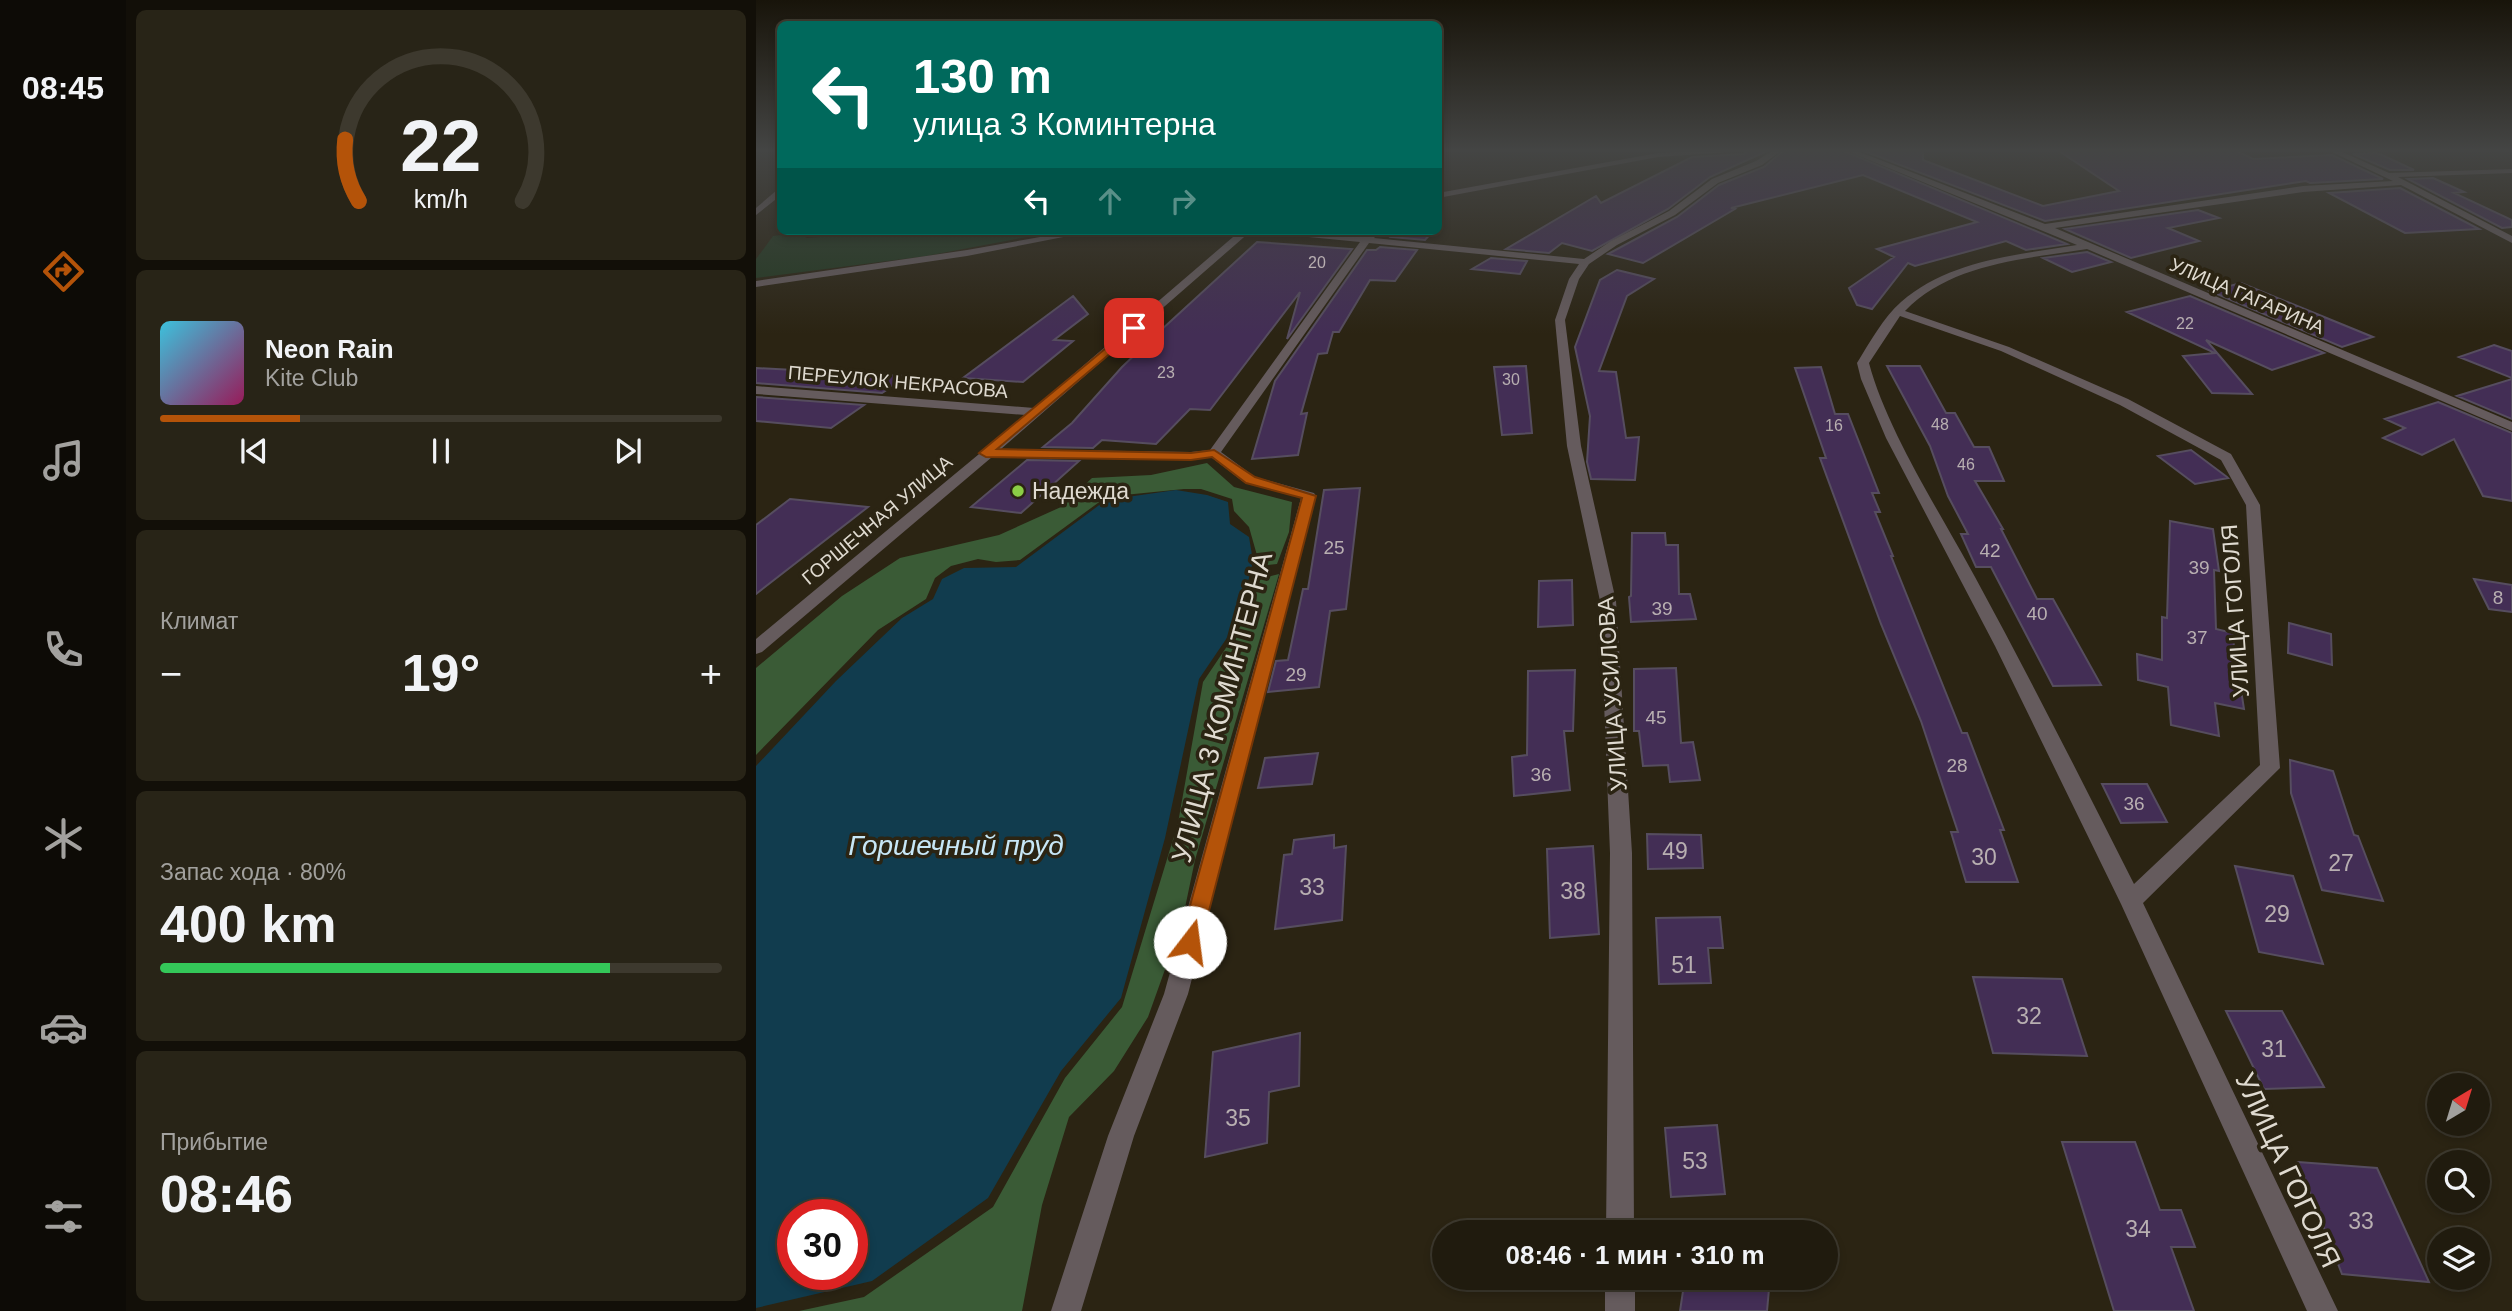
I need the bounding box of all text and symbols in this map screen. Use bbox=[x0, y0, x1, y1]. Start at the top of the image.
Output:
icon: left bbox=[798, 49, 889, 140]
text: 130 m bbox=[913, 49, 1052, 103]
text: 08:45 bbox=[22, 70, 104, 106]
text: 22 bbox=[401, 105, 481, 186]
text: улица 3 Коминтерна bbox=[913, 106, 1216, 142]
icon: left bbox=[1018, 182, 1056, 220]
icon: ahead bbox=[1091, 182, 1129, 220]
icon: right bbox=[1164, 182, 1202, 220]
text: km/h bbox=[414, 185, 468, 213]
icon: directions bbox=[39, 247, 88, 296]
house number: 20 bbox=[1308, 254, 1326, 271]
street label: УЛИЦА ГАГАРИНА bbox=[2167, 254, 2328, 338]
pin bbox=[1104, 298, 1164, 358]
icon: arrive bbox=[1115, 309, 1153, 347]
house number: 22 bbox=[2176, 315, 2194, 332]
text: Neon Rain bbox=[265, 334, 394, 364]
street label: ПЕРЕУЛОК НЕКРАСОВА bbox=[787, 362, 1009, 402]
house number: 23 bbox=[1157, 364, 1175, 381]
text: Kite Club bbox=[265, 365, 358, 391]
house number: 30 bbox=[1502, 371, 1520, 388]
house number: 48 bbox=[1931, 416, 1949, 433]
house number: 16 bbox=[1825, 417, 1843, 434]
icon: previous bbox=[235, 432, 273, 470]
icon: pause bbox=[422, 432, 460, 470]
icon: next bbox=[609, 432, 647, 470]
icon: music bbox=[39, 436, 88, 485]
street label: ГОРШЕЧНАЯ УЛИЦА bbox=[798, 451, 956, 589]
house number: 46 bbox=[1957, 456, 1975, 473]
place label: Надежда bbox=[1032, 478, 1129, 504]
marker: Надежда bbox=[1010, 483, 1026, 499]
street label: УЛИЦА ГОГОЛЯ bbox=[2216, 523, 2254, 699]
house number: 25 bbox=[1323, 537, 1345, 558]
house number: 42 bbox=[1979, 540, 2001, 561]
street label: УЛИЦА 3 КОМИНТЕРНА bbox=[1166, 548, 1279, 866]
house number: 39 bbox=[2188, 557, 2210, 578]
house number: 8 bbox=[2493, 587, 2503, 608]
street label: УЛИЦА УСИЛОВА bbox=[1592, 595, 1632, 792]
house number: 39 bbox=[1651, 598, 1673, 619]
house number: 40 bbox=[2026, 603, 2048, 624]
text: Климат bbox=[160, 608, 238, 634]
icon: phone bbox=[39, 625, 88, 674]
house number: 37 bbox=[2186, 627, 2208, 648]
text: 19° bbox=[402, 644, 480, 702]
text: − bbox=[160, 653, 182, 695]
text: + bbox=[700, 653, 722, 695]
house number: 29 bbox=[1285, 664, 1307, 685]
house number: 45 bbox=[1645, 707, 1667, 728]
house number: 28 bbox=[1946, 755, 1968, 776]
house number: 36 bbox=[1530, 764, 1552, 785]
house number: 36 bbox=[2123, 793, 2145, 814]
icon: climate bbox=[39, 814, 88, 863]
water label: Горшечный пруд bbox=[848, 830, 1064, 861]
house number: 49 bbox=[1662, 838, 1688, 864]
house number: 30 bbox=[1971, 844, 1997, 870]
house number: 27 bbox=[2328, 850, 2354, 876]
text: Запас хода · 80% bbox=[160, 859, 346, 885]
house number: 33 bbox=[1299, 874, 1325, 900]
house number: 38 bbox=[1560, 878, 1586, 904]
text: 400 km bbox=[160, 895, 336, 953]
house number: 29 bbox=[2264, 901, 2290, 927]
position arrow bbox=[1153, 905, 1227, 979]
house number: 51 bbox=[1671, 952, 1697, 978]
icon: car bbox=[39, 1003, 88, 1052]
house number: 32 bbox=[2016, 1003, 2042, 1029]
house number: 31 bbox=[2261, 1036, 2287, 1062]
street label: УЛИЦА ГОГОЛЯ bbox=[2229, 1068, 2347, 1272]
north arrow bbox=[2427, 1073, 2490, 1136]
map controls bbox=[2427, 1073, 2490, 1290]
house number: 35 bbox=[1225, 1105, 1251, 1131]
text: Прибытие bbox=[160, 1129, 268, 1155]
house number: 53 bbox=[1682, 1148, 1708, 1174]
button: search bbox=[2427, 1150, 2490, 1213]
text: 08:46 bbox=[160, 1165, 293, 1223]
icon: filters bbox=[39, 1192, 88, 1241]
speed limit sign: 30 bbox=[777, 1199, 868, 1290]
house number: 33 bbox=[2348, 1208, 2374, 1234]
house number: 34 bbox=[2125, 1216, 2151, 1242]
button: layers bbox=[2427, 1227, 2490, 1290]
text: 08:46 · 1 мин · 310 m bbox=[1505, 1240, 1765, 1270]

